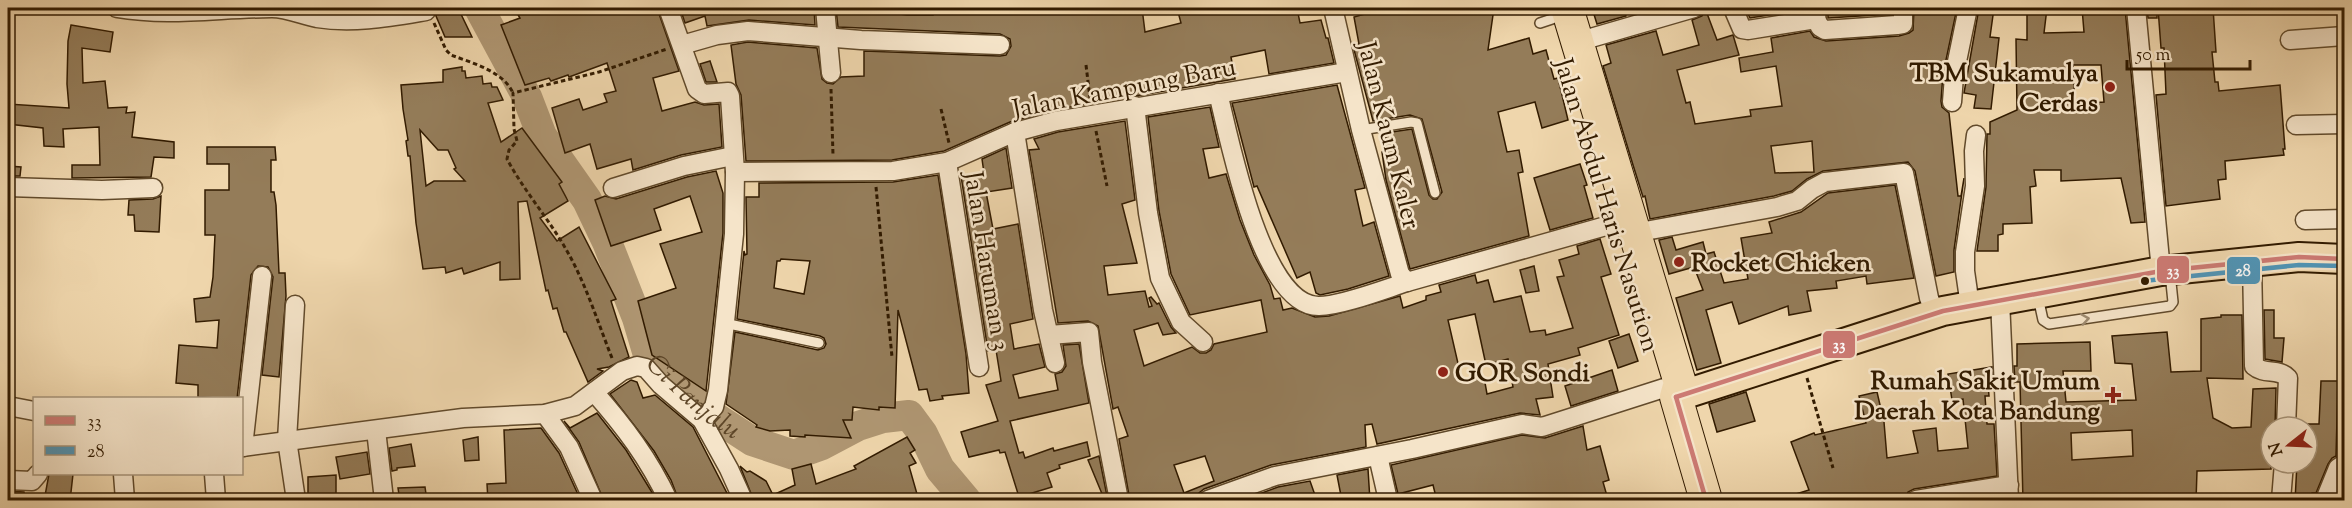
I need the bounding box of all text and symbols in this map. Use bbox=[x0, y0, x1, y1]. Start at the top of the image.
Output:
scale bar bbox=[2127, 33, 2250, 71]
street label: Jalan Kaum Kaler bbox=[1346, 36, 1429, 233]
text: 50 m bbox=[2135, 43, 2171, 69]
street label: Jalan Kampung Baru bbox=[1007, 50, 1240, 130]
street label: Jalan Abdul Haris Nasution bbox=[1543, 52, 1668, 357]
place label: TBM Sukamulya Cerdas bbox=[1910, 56, 2098, 123]
marker: TBM Sukamulya Cerdas bbox=[2103, 80, 2117, 94]
street label: Jalan Haruman 3 bbox=[953, 167, 1018, 354]
place label: Rocket Chicken bbox=[1691, 246, 1872, 283]
marker: Rocket Chicken bbox=[1672, 255, 1686, 269]
line badge: 33 bbox=[2156, 255, 2190, 284]
line badge: 28 bbox=[2226, 256, 2261, 285]
text: 33 bbox=[2167, 261, 2180, 284]
text: 28 bbox=[2235, 261, 2251, 284]
unlabelled marker bbox=[2139, 275, 2151, 287]
one-way arrow bbox=[2081, 313, 2090, 325]
line badge: 33 bbox=[1822, 330, 1856, 359]
text: 33 bbox=[1833, 335, 1846, 358]
water label: Ci Panjalu bbox=[636, 346, 748, 451]
place label: GOR Sondi bbox=[1455, 356, 1590, 393]
place label: Rumah Sakit Umum Daerah Kota Bandung bbox=[1854, 364, 2100, 431]
marker: GOR Sondi bbox=[1436, 365, 1450, 379]
marker: Rumah Sakit Umum Daerah Kota Bandung bbox=[2104, 386, 2122, 404]
legend bbox=[33, 397, 243, 475]
text: 33 bbox=[87, 410, 102, 436]
north arrow bbox=[2259, 415, 2319, 475]
text: N bbox=[2264, 439, 2290, 458]
text: 28 bbox=[87, 440, 104, 466]

